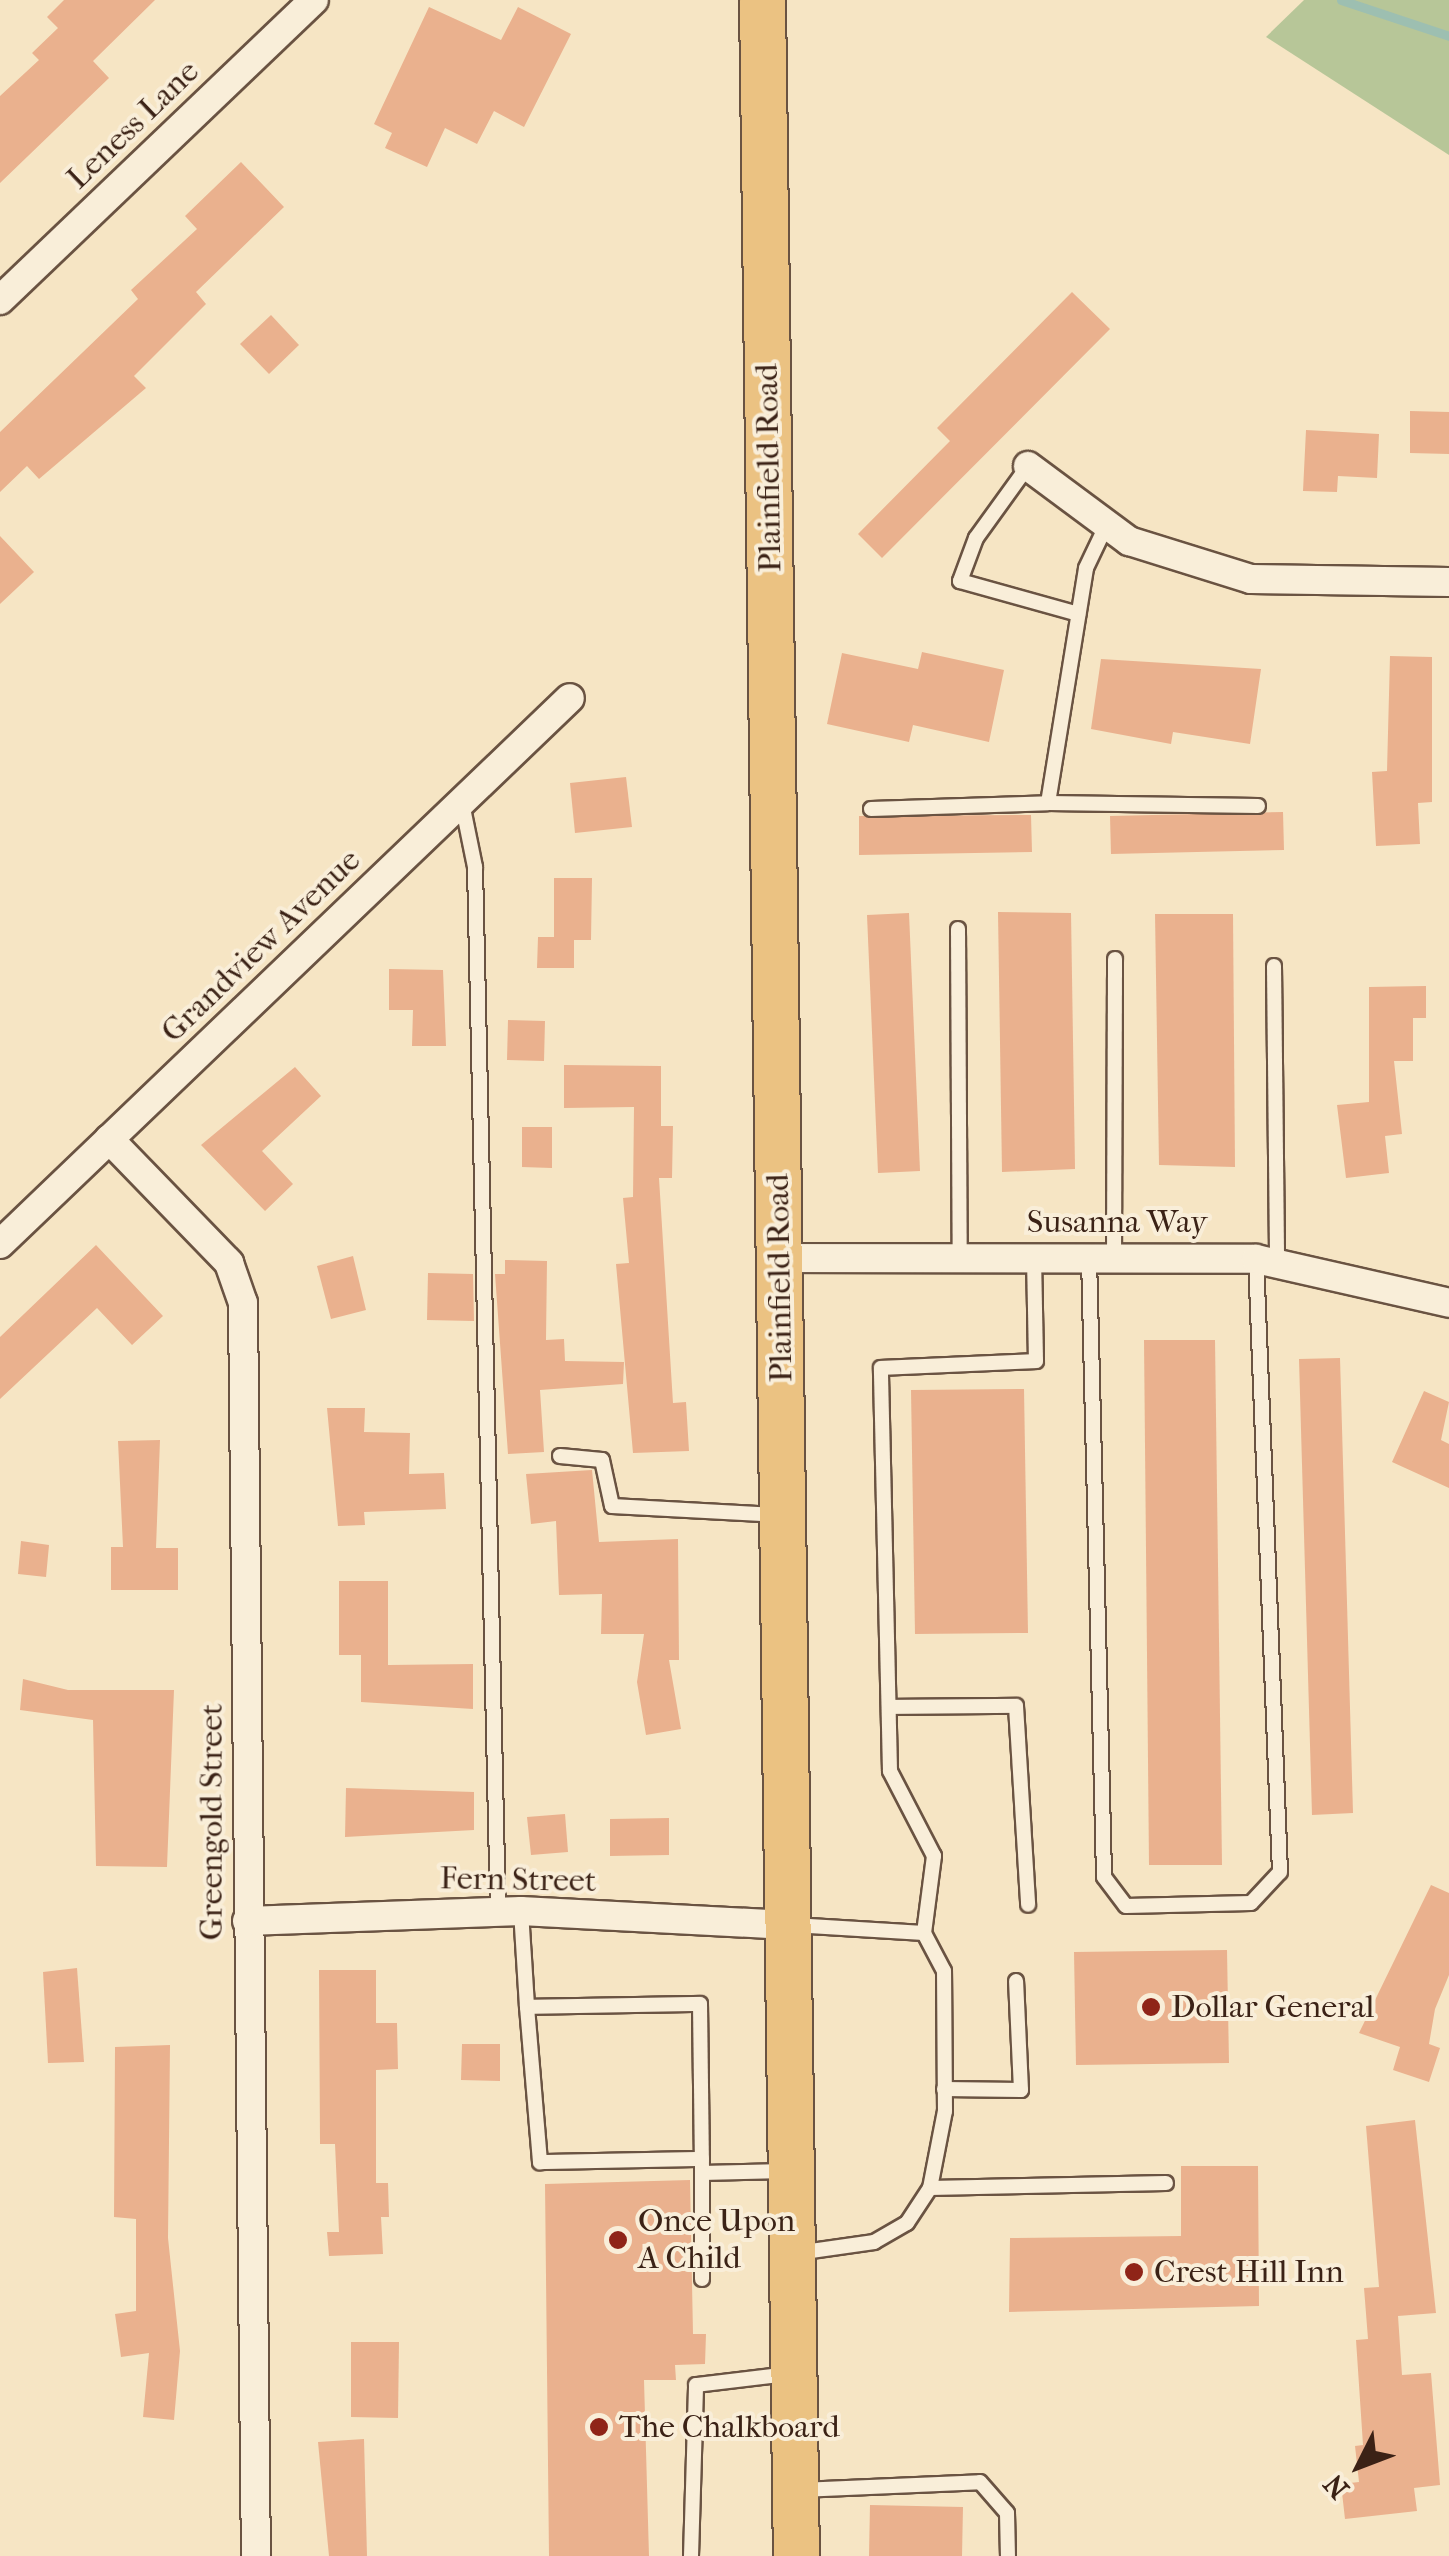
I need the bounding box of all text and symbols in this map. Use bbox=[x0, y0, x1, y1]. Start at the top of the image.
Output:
street label: Leness Lane bbox=[59, 53, 207, 197]
street label: Plainfield Road bbox=[748, 363, 790, 573]
street label: Grandview Avenue bbox=[154, 841, 368, 1051]
street label: Plainfield Road bbox=[759, 1173, 801, 1383]
street label: Susanna Way bbox=[1027, 1203, 1207, 1241]
street label: Greengold Street bbox=[193, 1704, 231, 1940]
street label: Fern Street bbox=[439, 1859, 597, 1901]
place label: Dollar General bbox=[1171, 1988, 1374, 2026]
marker: Dollar General bbox=[1140, 1996, 1162, 2018]
place label: Once Upon A Child bbox=[638, 2203, 795, 2278]
marker: Once Upon A Child bbox=[607, 2229, 629, 2251]
place label: Crest Hill Inn bbox=[1154, 2253, 1344, 2291]
marker: Crest Hill Inn bbox=[1123, 2261, 1145, 2283]
place label: The Chalkboard bbox=[619, 2408, 840, 2446]
marker: The Chalkboard bbox=[588, 2416, 610, 2438]
north arrow bbox=[1309, 2416, 1409, 2516]
text: N bbox=[1317, 2467, 1356, 2505]

